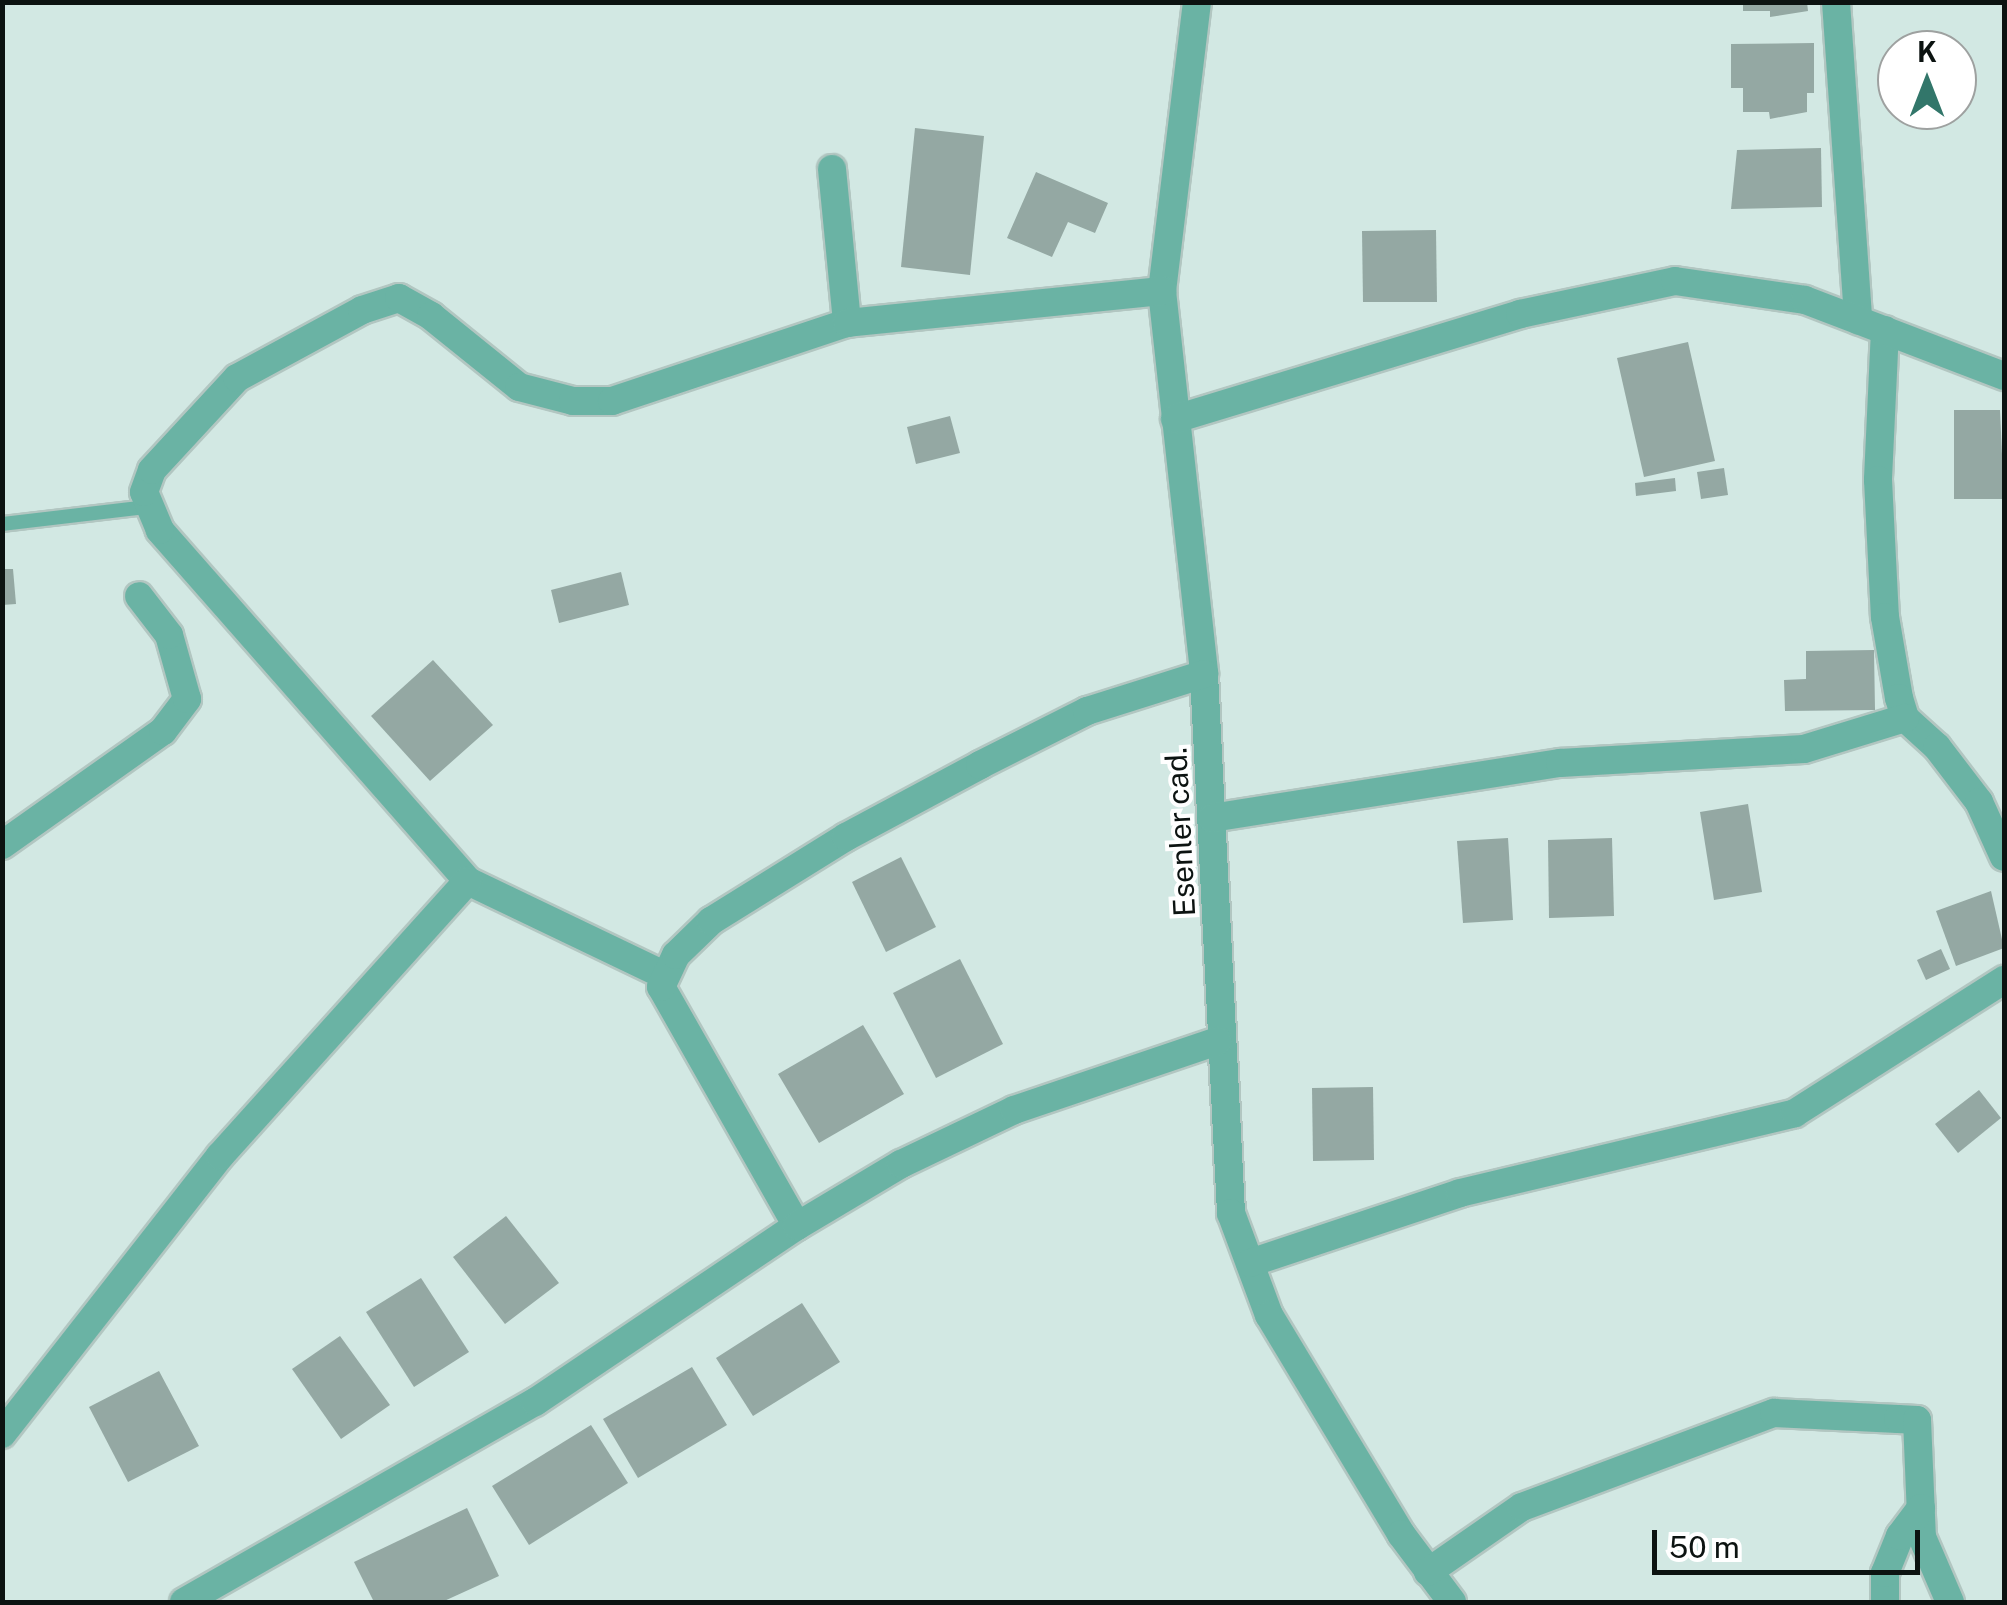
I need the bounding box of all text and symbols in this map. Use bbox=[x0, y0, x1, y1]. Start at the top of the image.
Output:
north arrow bbox=[1877, 30, 1977, 130]
text: K bbox=[1917, 35, 1937, 68]
street label: Esenler cad. bbox=[1158, 746, 1202, 918]
scale bar bbox=[1657, 1510, 1924, 1572]
text: 50 m bbox=[1669, 1529, 1740, 1565]

